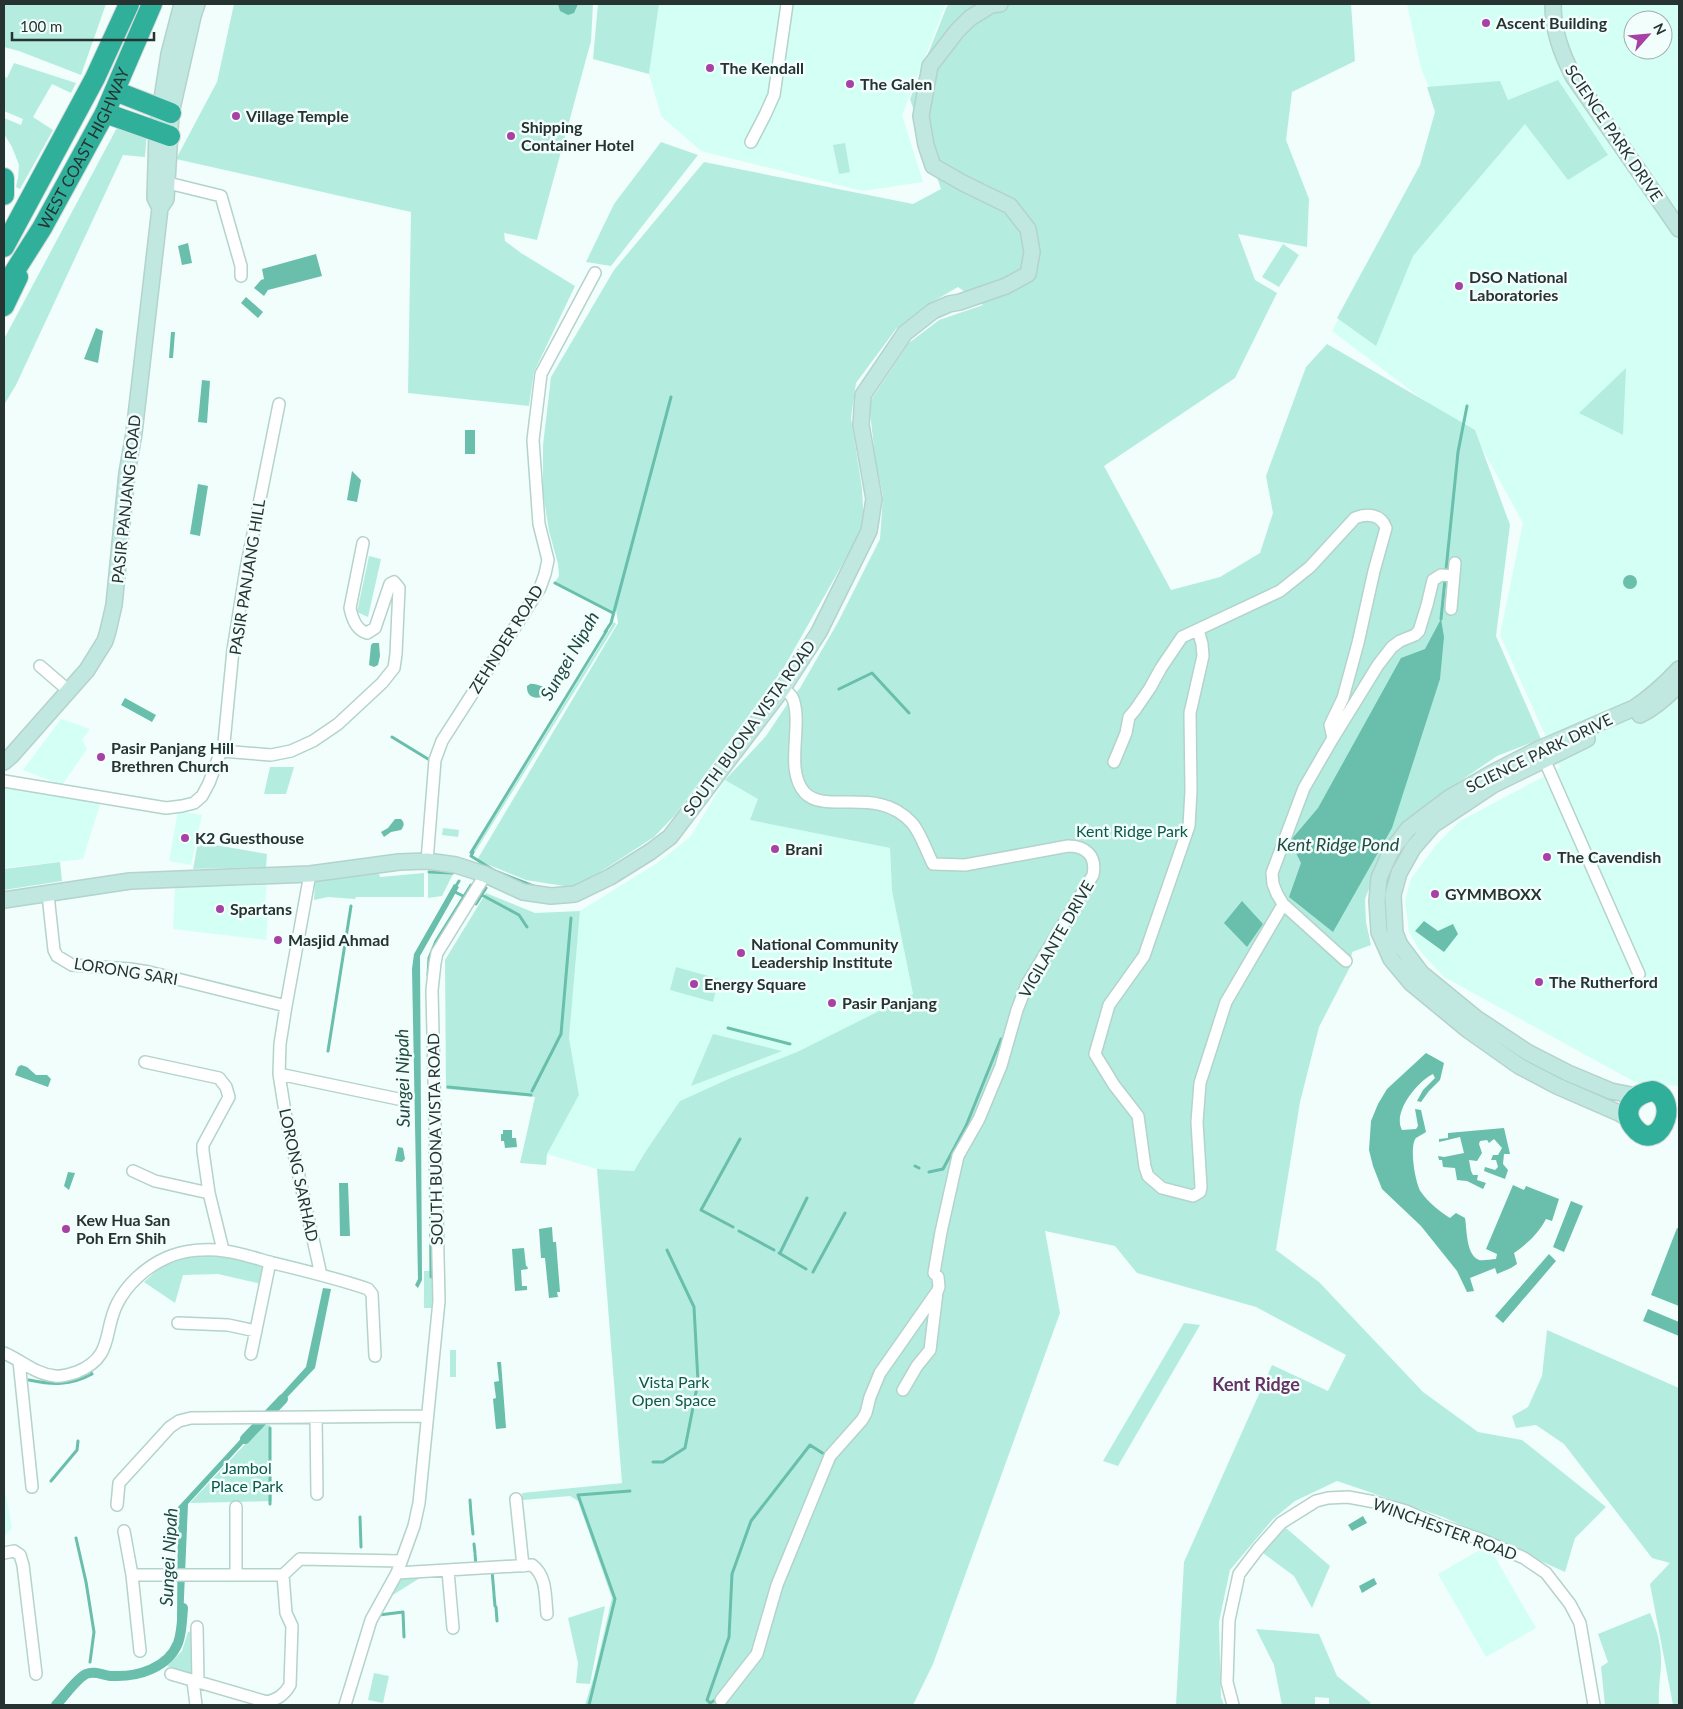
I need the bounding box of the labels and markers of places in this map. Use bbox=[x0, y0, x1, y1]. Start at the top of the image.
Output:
place label: Ascent Building bbox=[1495, 13, 1608, 32]
marker: Ascent Building bbox=[1480, 17, 1492, 29]
place label: The Kendall bbox=[720, 58, 804, 77]
marker: The Kendall bbox=[704, 62, 716, 74]
place label: The Galen bbox=[860, 74, 932, 93]
marker: The Galen bbox=[844, 78, 856, 90]
place label: Village Temple bbox=[245, 106, 349, 125]
marker: Village Temple bbox=[230, 110, 242, 122]
place label: Shipping Container Hotel bbox=[521, 117, 634, 154]
marker: Shipping Container Hotel bbox=[505, 130, 517, 142]
place label: DSO National Laboratories bbox=[1469, 267, 1568, 304]
marker: DSO National Laboratories bbox=[1453, 280, 1465, 292]
place label: Pasir Panjang Hill Brethren Church bbox=[111, 738, 234, 775]
marker: Pasir Panjang Hill Brethren Church bbox=[95, 751, 107, 763]
place label: K2 Guesthouse bbox=[195, 828, 304, 847]
marker: K2 Guesthouse bbox=[179, 832, 191, 844]
place label: Brani bbox=[785, 839, 822, 858]
marker: Brani bbox=[769, 843, 781, 855]
place label: The Cavendish bbox=[1557, 847, 1661, 866]
marker: The Cavendish bbox=[1541, 851, 1553, 863]
place label: GYMMBOXX bbox=[1445, 884, 1542, 903]
marker: GYMMBOXX bbox=[1429, 888, 1441, 900]
place label: Spartans bbox=[230, 899, 292, 918]
marker: Spartans bbox=[214, 903, 226, 915]
place label: Masjid Ahmad bbox=[288, 930, 389, 949]
marker: Masjid Ahmad bbox=[272, 934, 284, 946]
place label: National Community Leadership Institute bbox=[751, 934, 899, 971]
marker: National Community Leadership Institute bbox=[735, 947, 747, 959]
place label: The Rutherford bbox=[1549, 972, 1658, 991]
place label: Energy Square bbox=[704, 974, 807, 993]
marker: The Rutherford bbox=[1533, 976, 1545, 988]
marker: Energy Square bbox=[688, 978, 700, 990]
place label: Pasir Panjang bbox=[842, 993, 937, 1012]
marker: Pasir Panjang bbox=[826, 997, 838, 1009]
place label: Kew Hua San Poh Ern Shih bbox=[76, 1210, 170, 1247]
marker: Kew Hua San Poh Ern Shih bbox=[60, 1223, 72, 1235]

